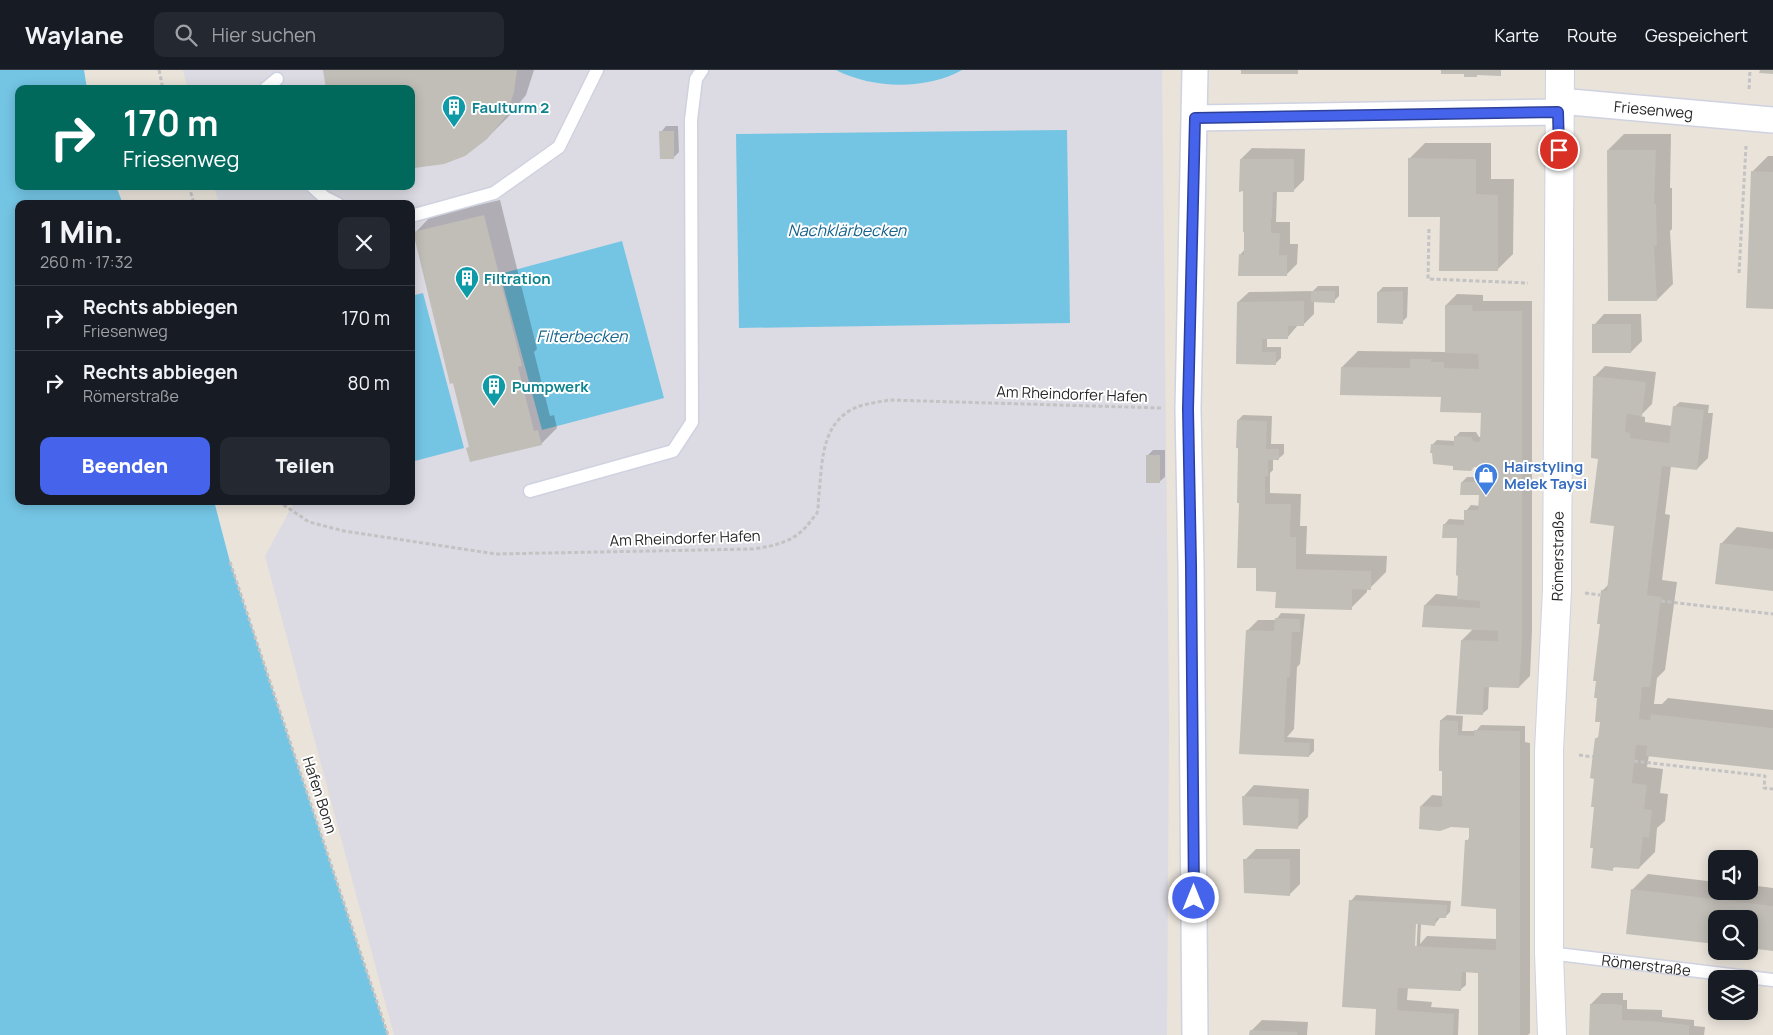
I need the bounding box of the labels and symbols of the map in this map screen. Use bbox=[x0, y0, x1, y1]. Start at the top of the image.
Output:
building icon: Faulturm 2 bbox=[441, 94, 467, 128]
street label: Friesenweg bbox=[1613, 95, 1694, 123]
place label: Faulturm 2 bbox=[472, 97, 549, 118]
pin bbox=[1538, 129, 1580, 171]
water label: Nachklärbecken bbox=[788, 219, 907, 241]
building icon: Filtration bbox=[454, 265, 480, 299]
place label: Filtration bbox=[484, 268, 551, 289]
water label: Filterbecken bbox=[537, 325, 628, 347]
building icon: Pumpwerk bbox=[481, 373, 507, 407]
place label: Pumpwerk bbox=[512, 376, 589, 397]
street label: Am Rheindorfer Hafen bbox=[996, 381, 1148, 407]
place label: Hairstyling Melek Taysi bbox=[1504, 456, 1587, 494]
shop icon: Hairstyling Melek Taysi bbox=[1473, 462, 1499, 496]
street label: Römerstraße bbox=[1546, 511, 1568, 602]
street label: Am Rheindorfer Hafen bbox=[609, 525, 761, 551]
street label: Hafen Bonn bbox=[298, 754, 342, 836]
position arrow bbox=[1167, 871, 1219, 923]
street label: Römerstraße bbox=[1600, 949, 1692, 981]

